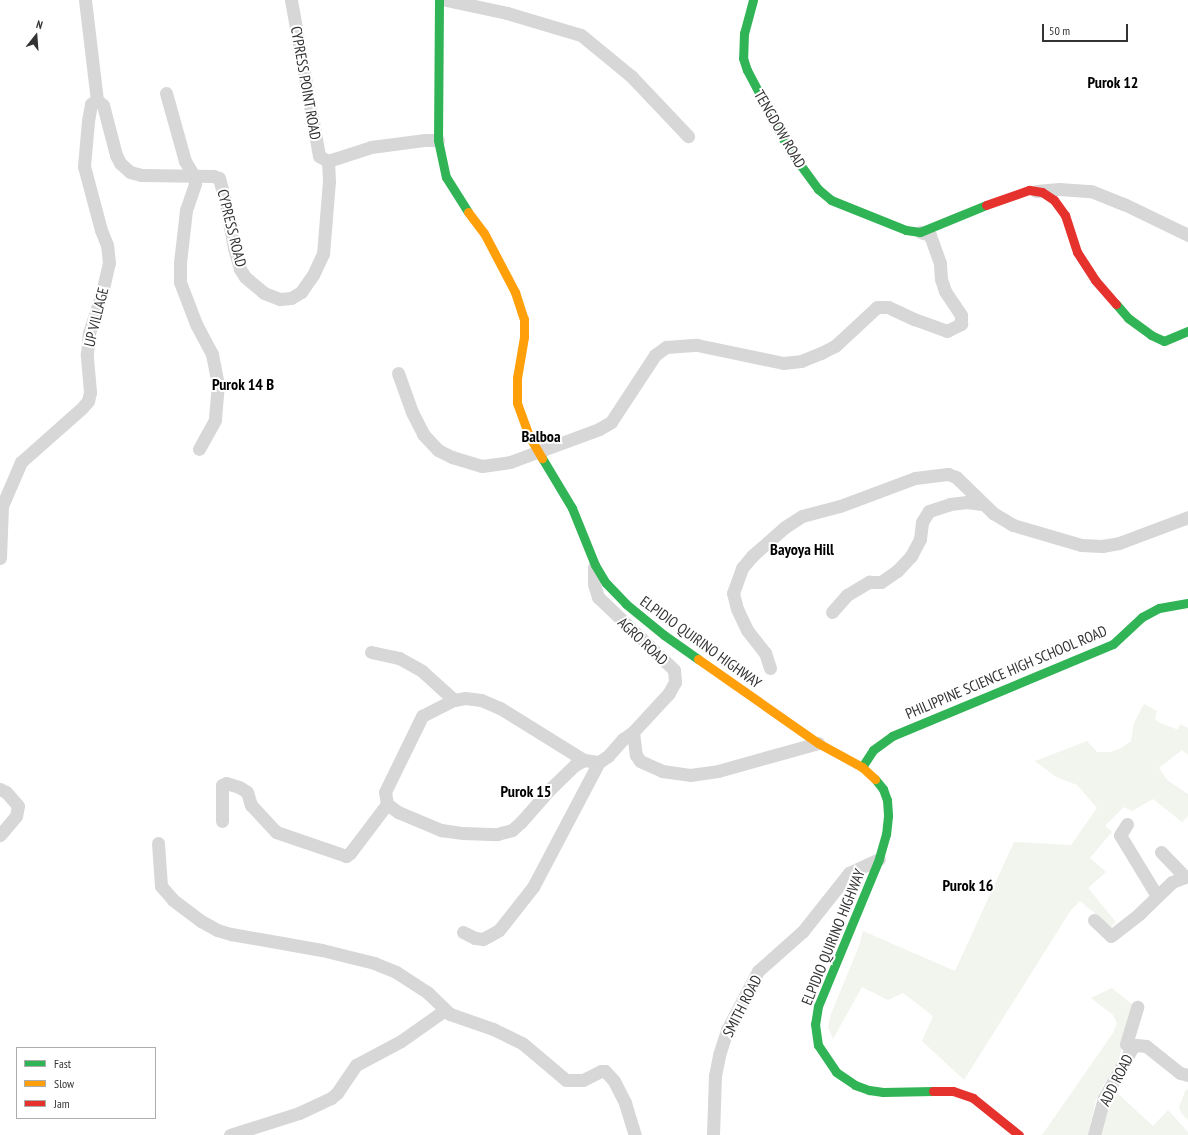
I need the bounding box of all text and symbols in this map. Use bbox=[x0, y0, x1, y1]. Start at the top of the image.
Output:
north arrow bbox=[16, 16, 56, 56]
scale bar bbox=[1044, 16, 1130, 42]
text: N bbox=[35, 17, 44, 32]
text: 50 m bbox=[1049, 23, 1070, 38]
street label: CYPRESS POINT ROAD bbox=[287, 25, 325, 141]
district label: Purok 12 bbox=[1087, 72, 1139, 92]
street label: TENGDOW ROAD bbox=[750, 87, 810, 171]
street label: CYPRESS ROAD bbox=[214, 187, 250, 269]
street label: UP VILLAGE bbox=[80, 285, 112, 349]
district label: Purok 14 B bbox=[212, 374, 274, 394]
district label: Balboa bbox=[521, 426, 561, 446]
district label: Bayoya Hill bbox=[770, 539, 834, 559]
street label: ELPIDIO QUIRINO HIGHWAY bbox=[637, 592, 765, 692]
street label: AGRO ROAD bbox=[614, 613, 672, 669]
street label: PHILIPPINE SCIENCE HIGH SCHOOL ROAD bbox=[902, 621, 1110, 723]
district label: Purok 15 bbox=[500, 781, 552, 801]
street label: ELPIDIO QUIRINO HIGHWAY bbox=[797, 866, 869, 1008]
district label: Purok 16 bbox=[942, 875, 994, 895]
street label: SMITH ROAD bbox=[719, 972, 765, 1040]
legend bbox=[16, 1047, 156, 1119]
street label: ADD ROAD bbox=[1095, 1051, 1137, 1109]
text: Fast bbox=[54, 1056, 71, 1071]
text: Slow bbox=[54, 1076, 74, 1091]
text: Jam bbox=[54, 1096, 70, 1111]

